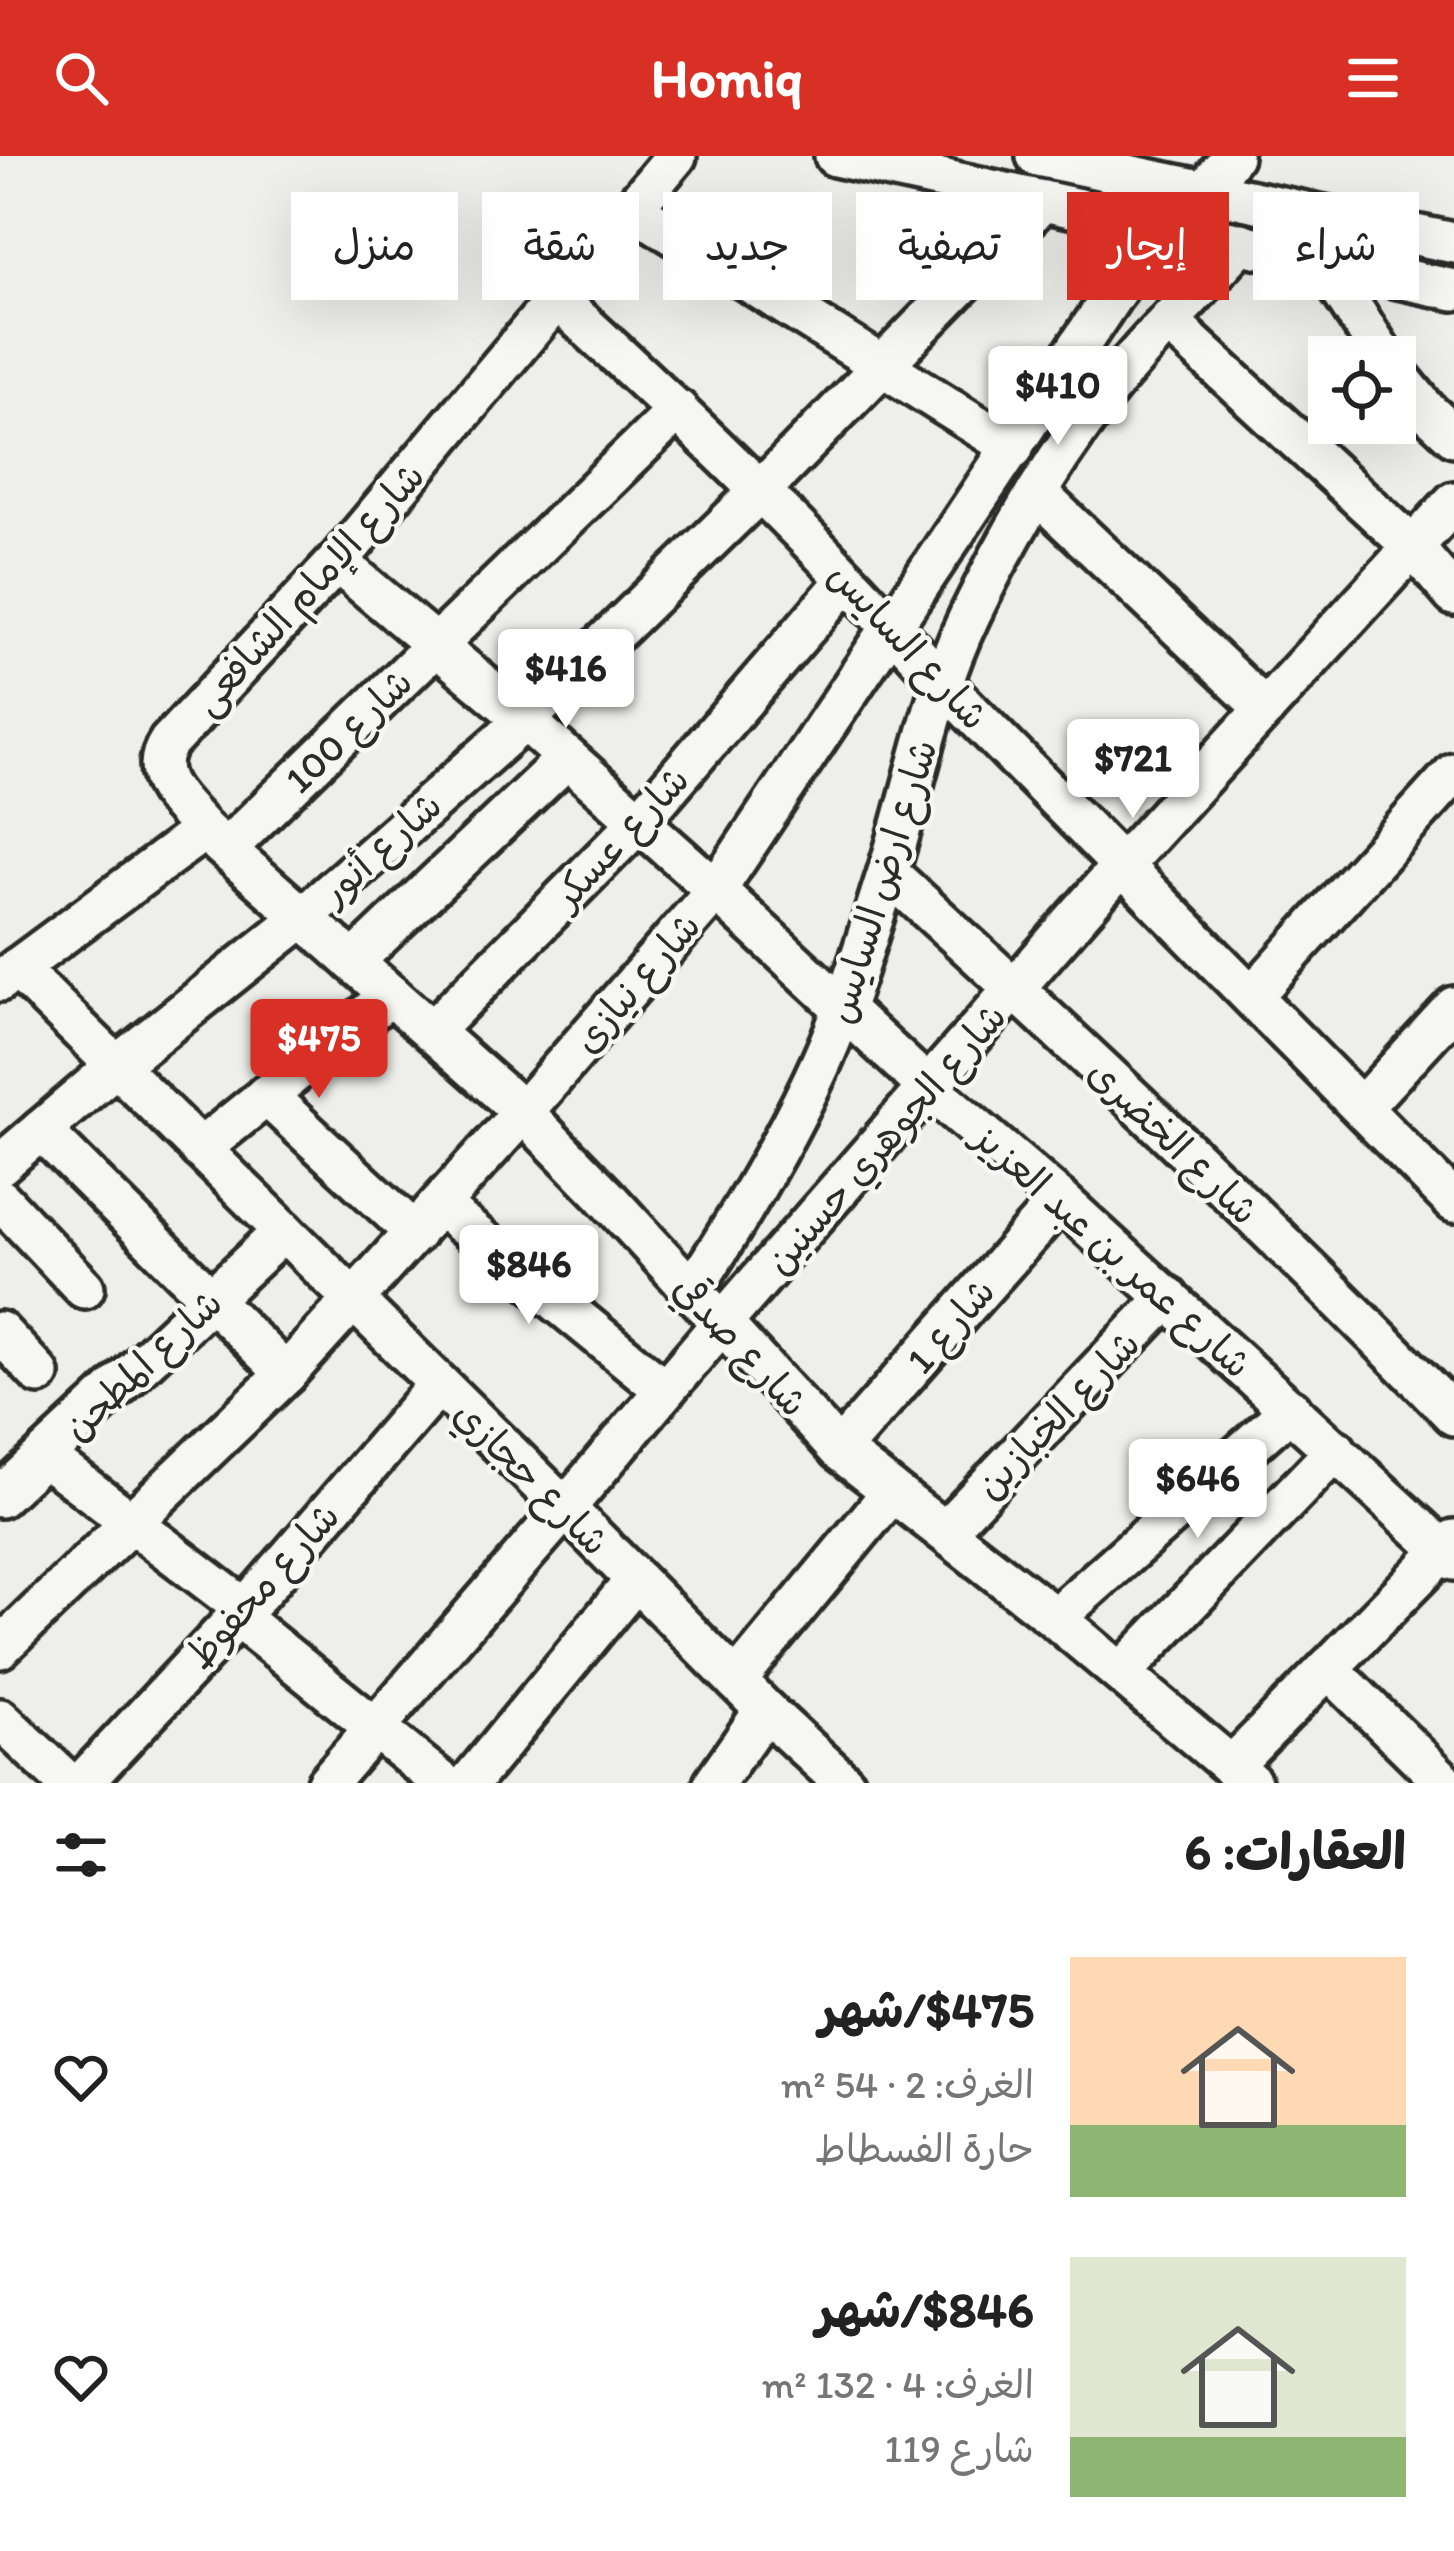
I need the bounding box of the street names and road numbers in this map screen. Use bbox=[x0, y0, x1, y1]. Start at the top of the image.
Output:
street label: شارع الإمام الشافعى bbox=[182, 452, 439, 728]
street label: شارع السايس bbox=[816, 551, 998, 742]
street label: شارع 100 bbox=[275, 658, 425, 805]
street label: شارع ارض السايس bbox=[816, 733, 951, 1030]
street label: شارع عسكر bbox=[540, 756, 702, 924]
street label: شارع أنور bbox=[309, 781, 454, 919]
street label: شارع نيازى bbox=[563, 902, 713, 1065]
street label: شارع الجوهري حسنين bbox=[755, 993, 1020, 1287]
street label: شارع الخضرى bbox=[1076, 1048, 1269, 1237]
street label: شارع عمر بن عبد العزيز bbox=[959, 1111, 1262, 1391]
street label: شارع صدقي bbox=[660, 1264, 819, 1429]
street label: شارع 1 bbox=[896, 1268, 1008, 1385]
street label: شارع المطحن bbox=[53, 1279, 234, 1453]
street label: شارع الخبازين bbox=[965, 1320, 1152, 1511]
street label: شارع حجازي bbox=[441, 1390, 619, 1568]
street label: شارع محفوظ bbox=[176, 1493, 352, 1681]

